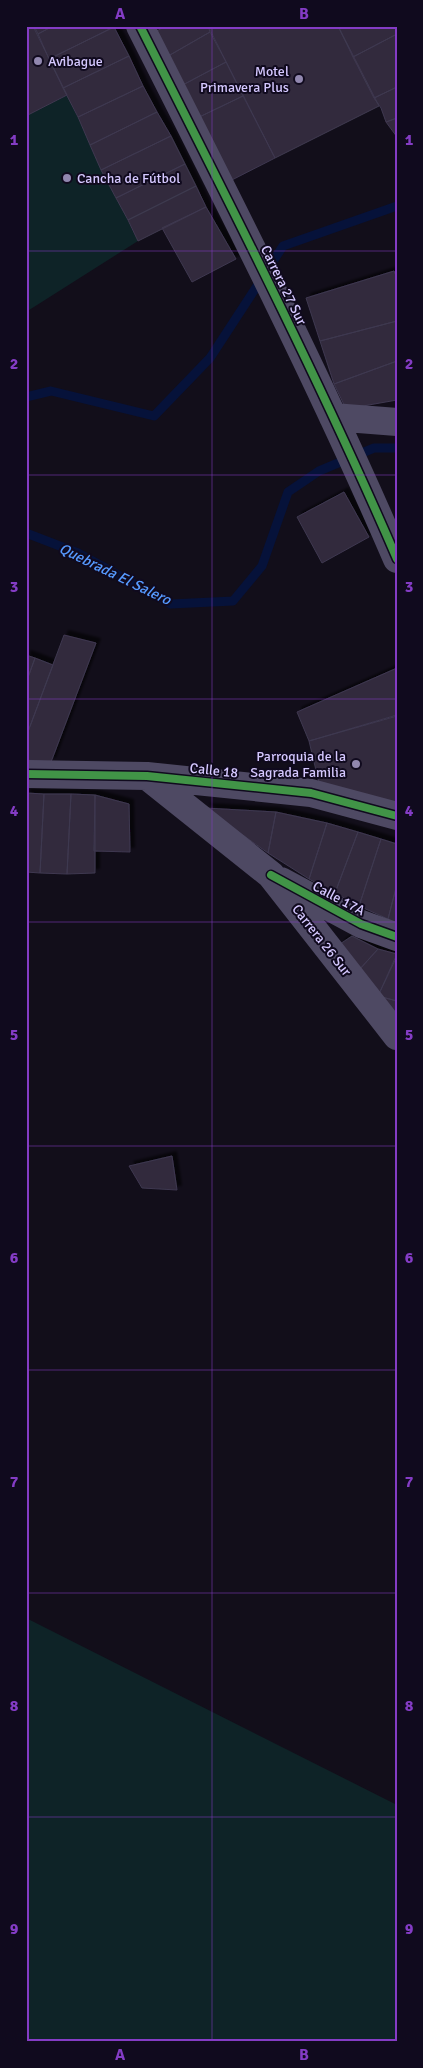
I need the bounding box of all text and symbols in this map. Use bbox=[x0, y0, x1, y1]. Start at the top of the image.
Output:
text: A bbox=[115, 4, 126, 24]
text: B bbox=[299, 4, 309, 24]
place label: Avibague bbox=[48, 53, 103, 70]
marker: Avibague bbox=[32, 55, 44, 67]
place label: Motel Primavera Plus bbox=[200, 63, 289, 96]
marker: Motel Primavera Plus bbox=[293, 73, 305, 85]
text: 1 bbox=[10, 130, 19, 150]
text: 1 bbox=[405, 130, 414, 150]
place label: Cancha de Fútbol bbox=[77, 170, 180, 187]
marker: Cancha de Fútbol bbox=[61, 172, 73, 184]
street label: Carrera 27 Sur bbox=[257, 243, 311, 329]
text: 2 bbox=[10, 354, 18, 374]
text: 2 bbox=[405, 354, 413, 374]
water label: Quebrada El Salero bbox=[56, 539, 175, 609]
text: 3 bbox=[10, 577, 18, 597]
text: 3 bbox=[405, 577, 413, 597]
place label: Parroquia de la Sagrada Familia bbox=[250, 748, 346, 781]
marker: Parroquia de la Sagrada Familia bbox=[350, 758, 362, 770]
street label: Calle 18 bbox=[189, 760, 239, 781]
text: 4 bbox=[10, 801, 19, 821]
text: 4 bbox=[405, 801, 414, 821]
street label: Calle 17A bbox=[310, 878, 368, 920]
street label: Carrera 26 Sur bbox=[288, 901, 355, 980]
text: 5 bbox=[10, 1025, 18, 1045]
text: 5 bbox=[405, 1025, 413, 1045]
text: 6 bbox=[10, 1248, 19, 1268]
text: 6 bbox=[405, 1248, 414, 1268]
text: 7 bbox=[10, 1472, 19, 1492]
text: 7 bbox=[405, 1472, 414, 1492]
text: 8 bbox=[10, 1696, 19, 1716]
text: 8 bbox=[405, 1696, 414, 1716]
text: 9 bbox=[10, 1919, 19, 1939]
text: 9 bbox=[405, 1919, 414, 1939]
text: A bbox=[115, 2045, 126, 2065]
text: B bbox=[299, 2045, 309, 2065]

